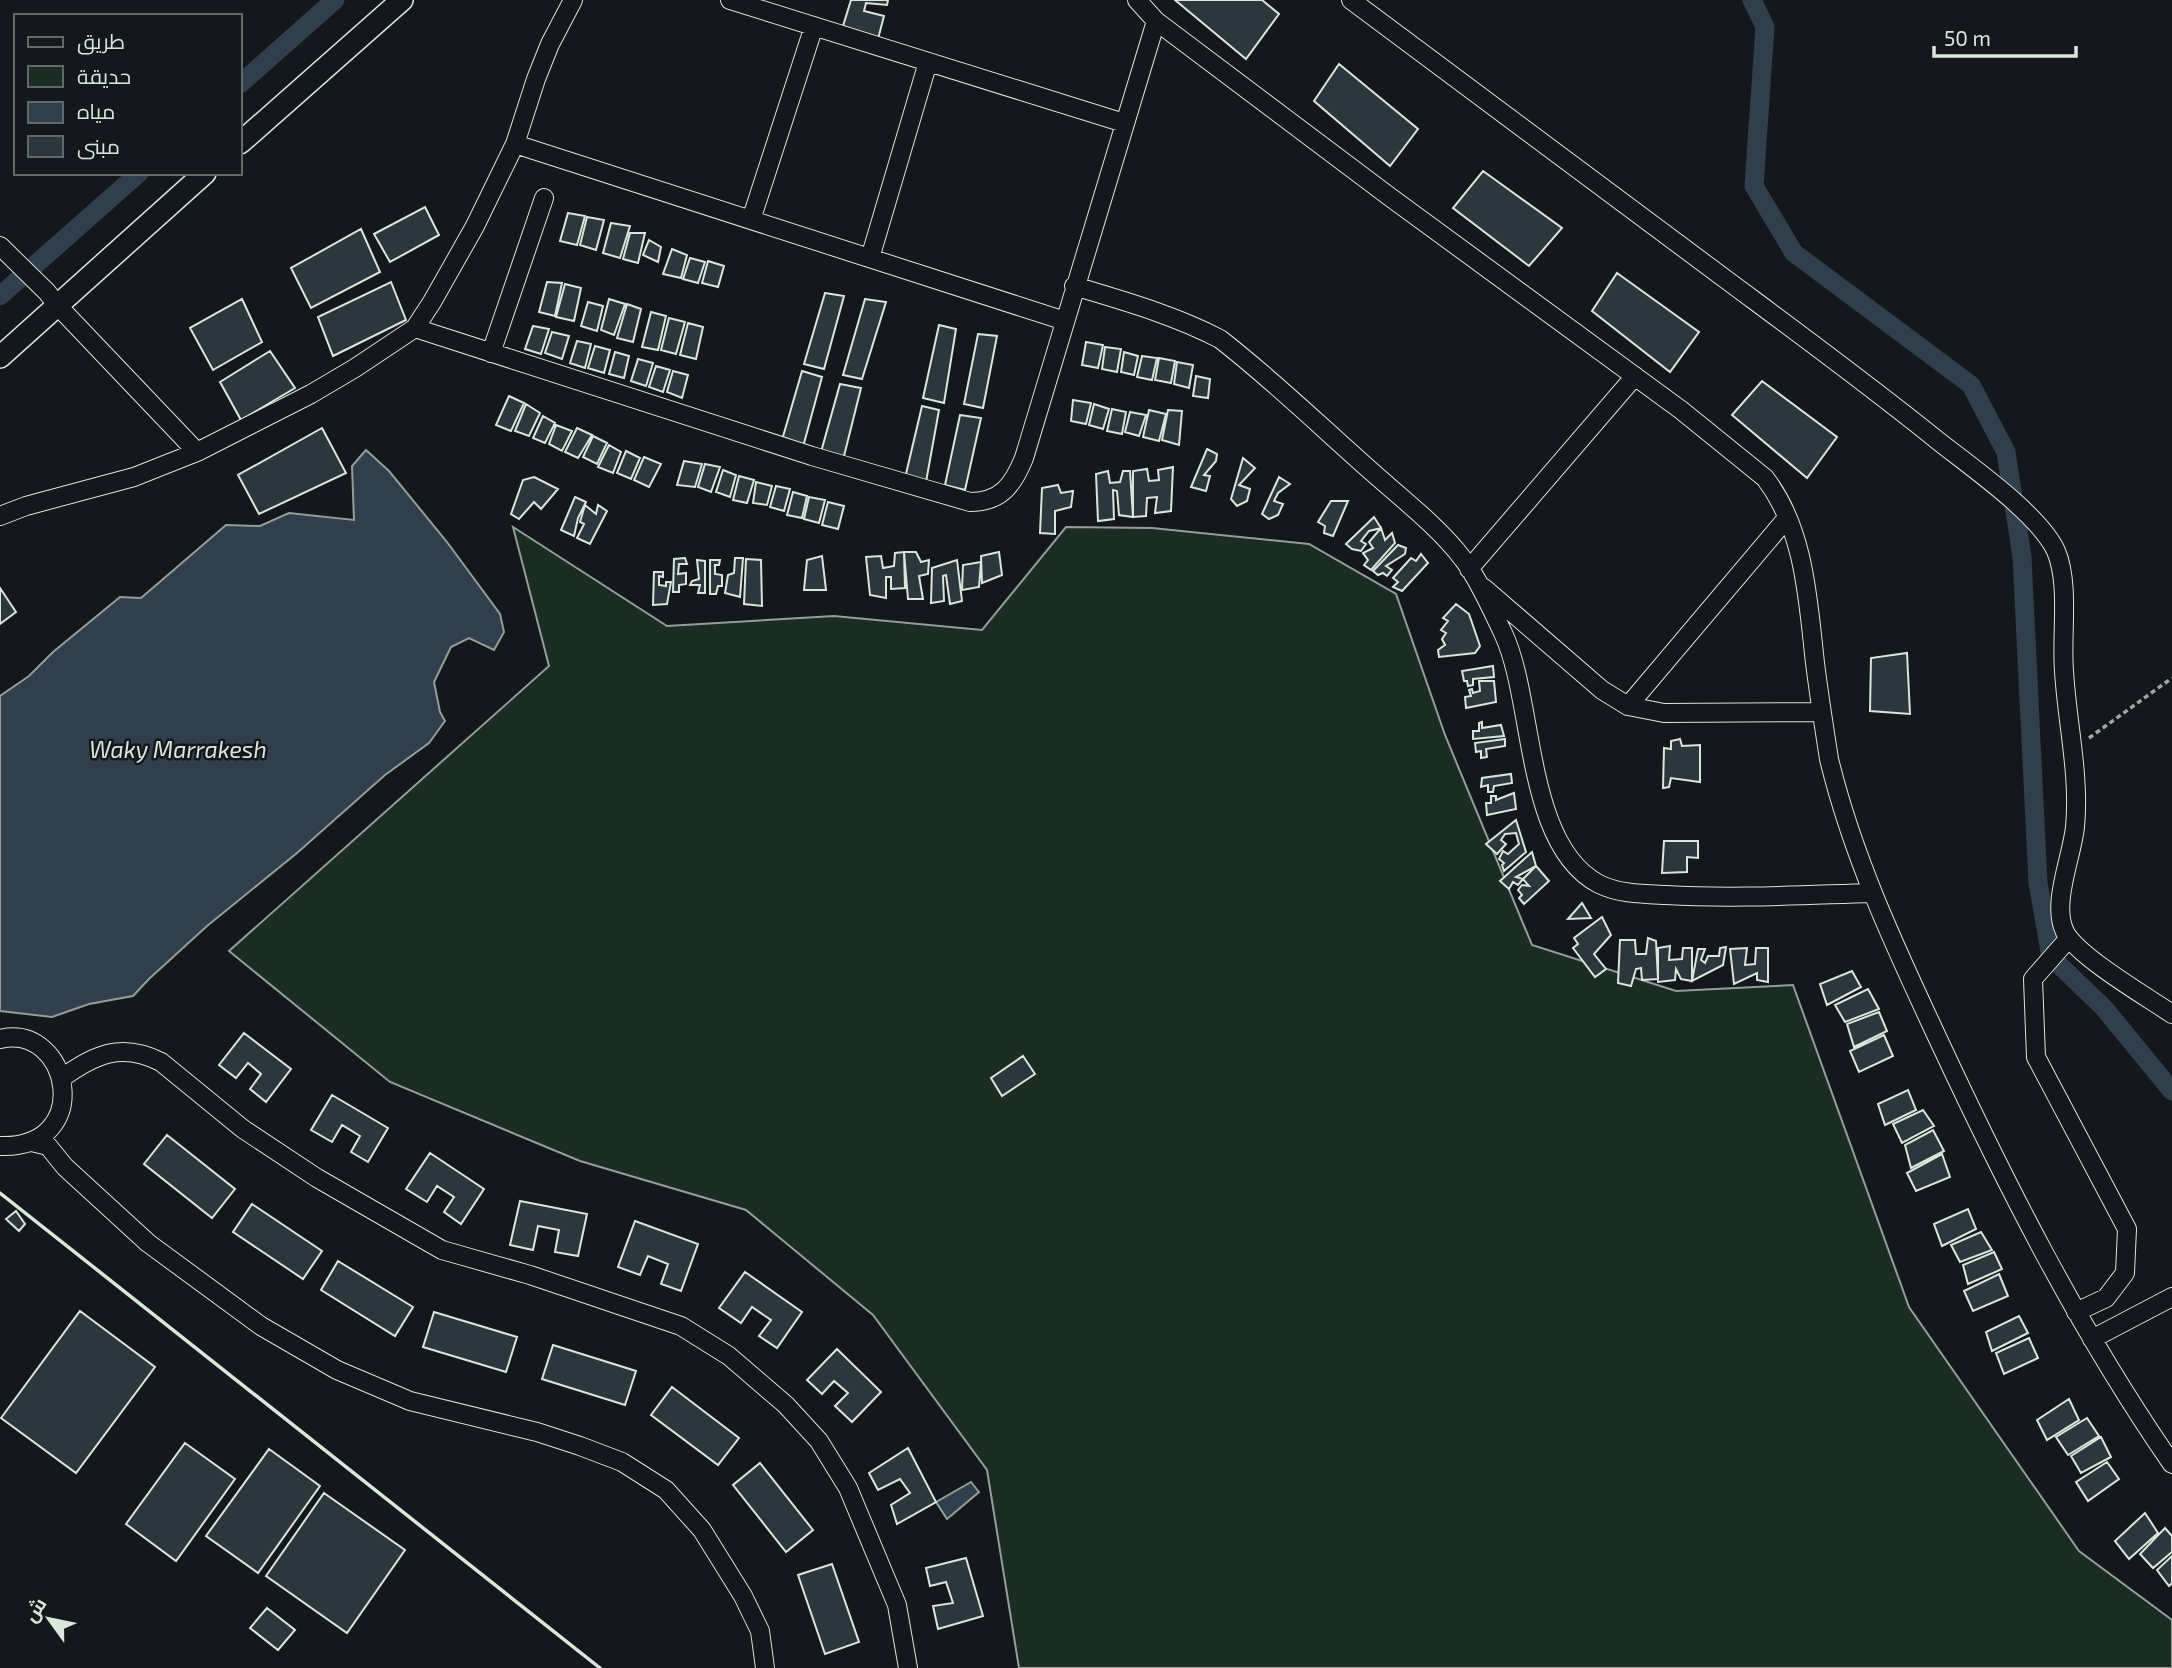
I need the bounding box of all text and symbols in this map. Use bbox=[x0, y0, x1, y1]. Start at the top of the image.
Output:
legend bbox=[14, 14, 242, 175]
scale bar bbox=[1934, 14, 2076, 58]
text: 50 m bbox=[1944, 25, 1991, 50]
text: طريق bbox=[77, 28, 125, 55]
text: حديقة bbox=[77, 63, 131, 88]
text: مياه bbox=[77, 98, 115, 123]
text: مبنى bbox=[77, 133, 120, 160]
water label: Waky Marrakesh bbox=[89, 735, 267, 763]
north arrow bbox=[14, 1584, 84, 1654]
text: ش bbox=[18, 1593, 51, 1627]

